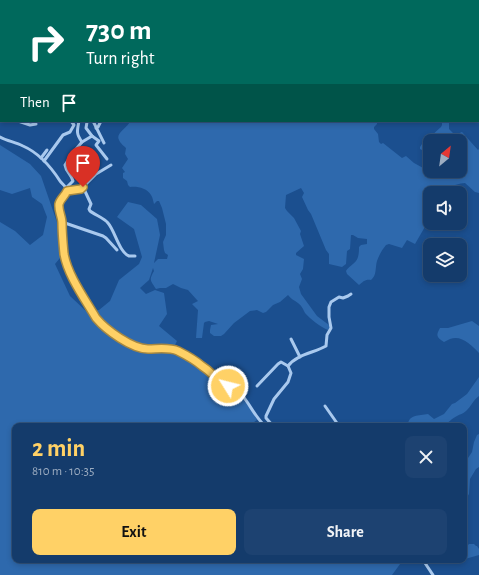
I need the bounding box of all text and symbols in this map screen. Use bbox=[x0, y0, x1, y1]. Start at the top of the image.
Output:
icon: right bbox=[20, 16, 72, 68]
text: 730 m bbox=[86, 17, 152, 45]
text: Turn right bbox=[86, 50, 155, 68]
icon: arrive bbox=[58, 92, 80, 114]
text: Then bbox=[20, 95, 50, 110]
north arrow bbox=[423, 134, 467, 178]
map controls bbox=[423, 134, 467, 282]
pin bbox=[66, 146, 100, 187]
icon: arrive bbox=[72, 152, 94, 174]
button: sound bbox=[423, 186, 467, 230]
button: layers bbox=[423, 238, 467, 282]
position arrow bbox=[207, 365, 249, 407]
button: close bbox=[405, 436, 447, 478]
text: 2 min bbox=[32, 437, 85, 461]
text: 810 m · 10:35 bbox=[32, 465, 94, 478]
button: Exit bbox=[32, 509, 236, 555]
button: Share bbox=[244, 509, 447, 555]

